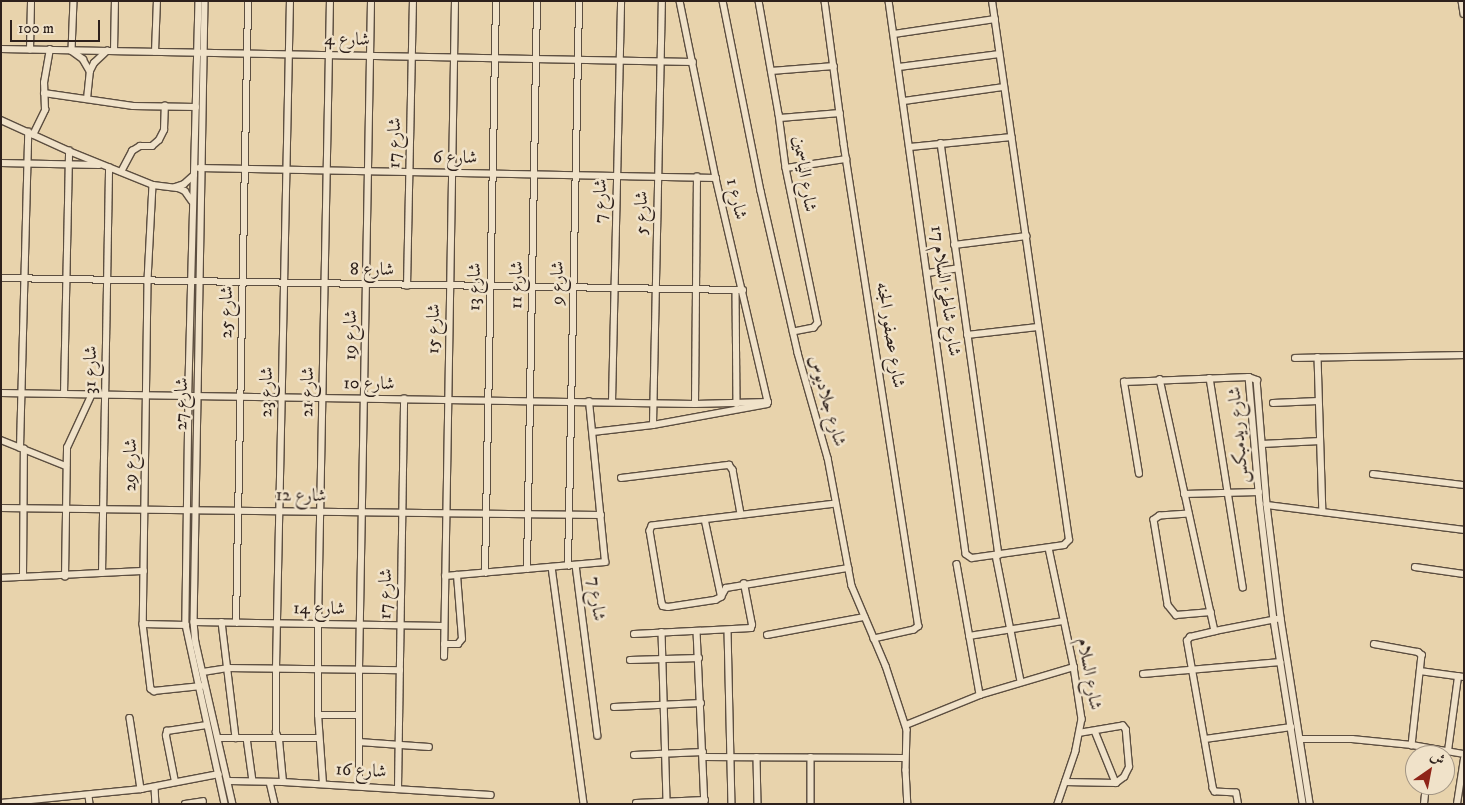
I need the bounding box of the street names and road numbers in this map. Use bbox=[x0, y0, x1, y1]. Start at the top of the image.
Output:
street label: شارع 4 bbox=[324, 29, 370, 51]
street label: شارع 17 bbox=[384, 117, 406, 169]
street label: شارع الياسمين bbox=[787, 134, 821, 214]
street label: شارع 6 bbox=[433, 147, 477, 169]
street label: شارع 1 bbox=[721, 176, 751, 222]
street label: شارع 7 bbox=[590, 179, 612, 223]
street label: شارع 5 bbox=[631, 191, 653, 235]
street label: شارع شاطئ السلام 17 bbox=[925, 224, 965, 358]
street label: شارع 8 bbox=[350, 259, 394, 281]
street label: شارع 11 bbox=[506, 261, 528, 309]
street label: شارع 9 bbox=[547, 261, 569, 305]
street label: شارع 13 bbox=[464, 263, 486, 311]
street label: شارع عصفور الجنه bbox=[871, 280, 909, 390]
street label: شارع 25 bbox=[216, 285, 238, 339]
street label: شارع 15 bbox=[423, 304, 445, 354]
street label: شارع 19 bbox=[340, 309, 362, 361]
street label: شارع 31 bbox=[80, 346, 102, 394]
street label: شارع جلاديوس bbox=[804, 353, 850, 449]
street label: شارع 23 bbox=[256, 366, 278, 418]
street label: شارع 21 bbox=[297, 367, 319, 417]
street label: شارع 10 bbox=[343, 373, 395, 395]
street label: شارع 27 bbox=[171, 377, 193, 431]
street label: شارع ريدمبكس bbox=[1224, 386, 1254, 484]
street label: شارع 29 bbox=[120, 438, 142, 492]
street label: شارع 12 bbox=[276, 485, 326, 507]
street label: شارع 17 bbox=[375, 568, 397, 620]
street label: شارع 7 bbox=[583, 576, 609, 622]
street label: شارع 14 bbox=[293, 598, 345, 620]
street label: شارع السلام bbox=[1072, 636, 1106, 712]
street label: شارع 16 bbox=[335, 759, 387, 783]

